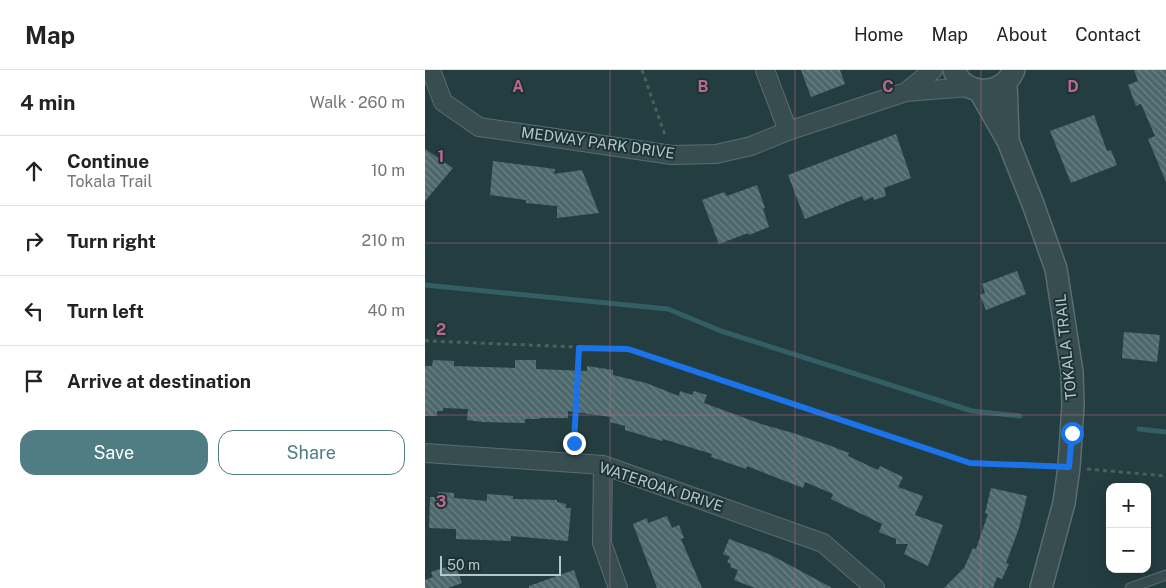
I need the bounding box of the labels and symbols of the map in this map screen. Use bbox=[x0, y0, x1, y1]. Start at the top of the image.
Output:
text: A bbox=[512, 77, 524, 96]
text: B bbox=[698, 77, 709, 96]
text: C bbox=[882, 77, 894, 96]
text: D bbox=[1067, 77, 1079, 96]
street label: MEDWAY PARK DRIVE bbox=[520, 123, 676, 162]
text: 1 bbox=[438, 147, 444, 166]
street label: TOKALA TRAIL bbox=[1051, 293, 1080, 401]
text: 2 bbox=[436, 320, 446, 339]
route start bbox=[1061, 422, 1084, 445]
route end bbox=[563, 432, 586, 455]
street label: WATEROAK DRIVE bbox=[597, 458, 725, 515]
text: 3 bbox=[436, 492, 446, 511]
scale bar bbox=[440, 553, 561, 576]

